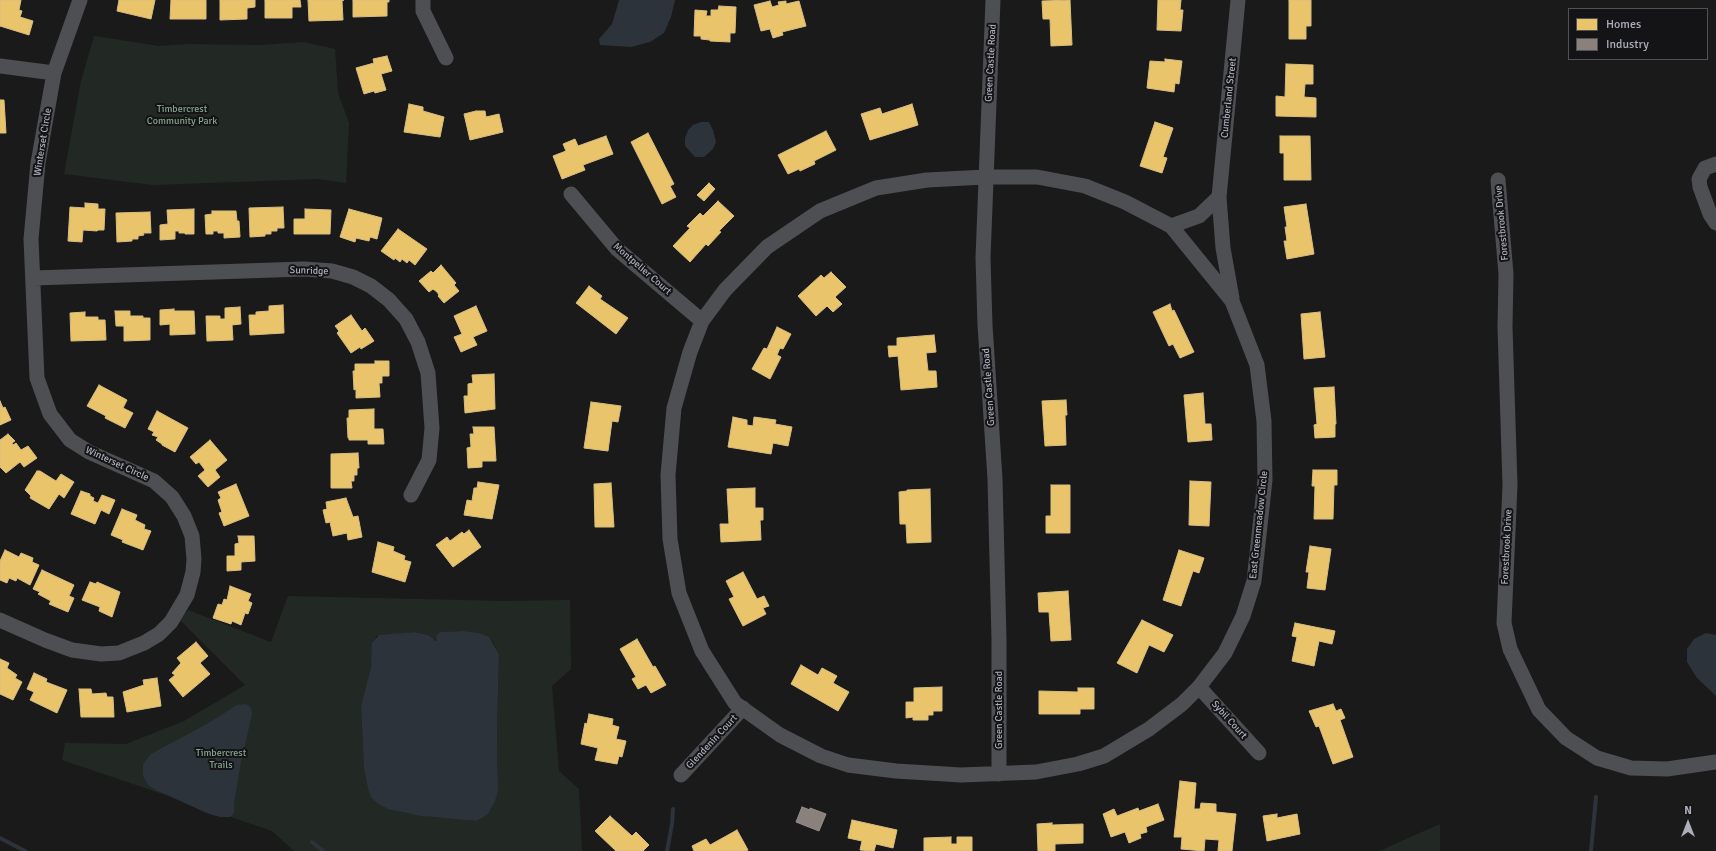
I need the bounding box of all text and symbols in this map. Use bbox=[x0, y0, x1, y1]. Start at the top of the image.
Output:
legend bbox=[1568, 8, 1708, 60]
text: Homes bbox=[1606, 17, 1641, 32]
street label: Green Castle Road bbox=[983, 24, 999, 102]
text: Industry bbox=[1606, 37, 1649, 52]
street label: Cumberland Street bbox=[1219, 57, 1239, 139]
park label: Timbercrest Community Park bbox=[147, 103, 217, 126]
street label: Winterset Circle bbox=[32, 107, 54, 177]
street label: Forestbrook Drive bbox=[1493, 185, 1511, 261]
street label: Montpelier Court bbox=[611, 241, 673, 297]
street label: Sunridge bbox=[289, 264, 329, 278]
street label: Green Castle Road bbox=[980, 348, 998, 426]
street label: Winterset Circle bbox=[83, 444, 151, 484]
street label: East Greenmeadow Circle bbox=[1247, 470, 1271, 580]
street label: Forestbrook Drive bbox=[1499, 509, 1515, 585]
street label: Green Castle Road bbox=[993, 671, 1005, 749]
street label: Sybil Court bbox=[1209, 698, 1249, 742]
street label: Glendenin Court bbox=[684, 712, 740, 772]
park label: Timbercrest Trails bbox=[196, 747, 246, 770]
north arrow bbox=[1668, 803, 1708, 843]
text: N bbox=[1684, 804, 1692, 817]

